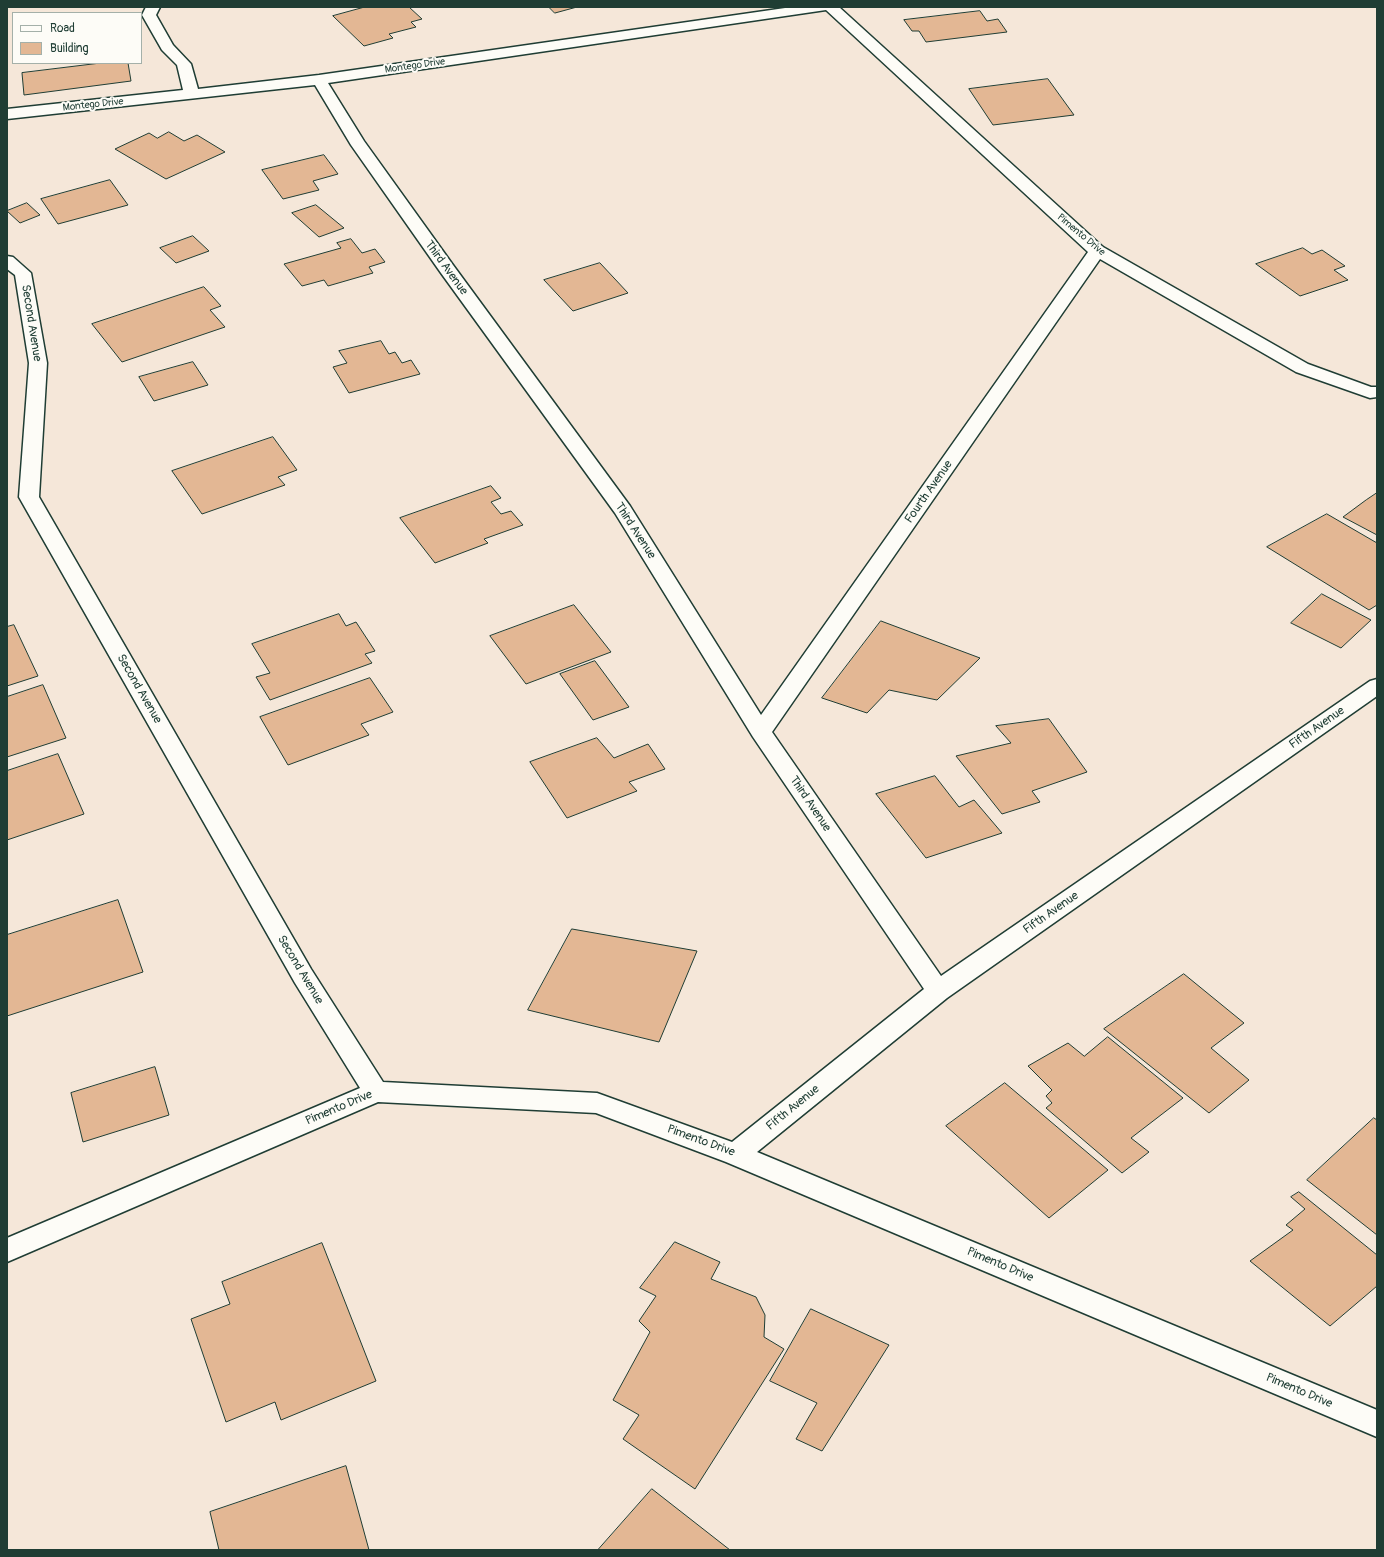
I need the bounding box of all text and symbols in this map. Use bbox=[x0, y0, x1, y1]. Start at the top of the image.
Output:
legend bbox=[12, 12, 142, 64]
text: Road bbox=[50, 21, 75, 36]
text: Building bbox=[50, 41, 89, 56]
street label: Montego Drive bbox=[384, 56, 446, 76]
street label: Montego Drive bbox=[62, 96, 124, 114]
street label: Pimento Drive bbox=[1054, 211, 1108, 259]
street label: Third Avenue bbox=[421, 238, 471, 298]
street label: Second Avenue bbox=[18, 284, 44, 362]
street label: Fourth Avenue bbox=[902, 458, 956, 526]
street label: Third Avenue bbox=[612, 500, 658, 562]
street label: Second Avenue bbox=[113, 652, 165, 726]
street label: Fifth Avenue bbox=[1287, 704, 1347, 752]
street label: Third Avenue bbox=[786, 773, 834, 835]
street label: Fifth Avenue bbox=[1021, 889, 1081, 937]
street label: Second Avenue bbox=[274, 933, 326, 1007]
street label: Fifth Avenue bbox=[764, 1082, 822, 1134]
street label: Pimento Drive bbox=[304, 1088, 374, 1128]
street label: Pimento Drive bbox=[665, 1122, 737, 1160]
street label: Pimento Drive bbox=[965, 1245, 1035, 1285]
street label: Pimento Drive bbox=[1264, 1371, 1334, 1411]

